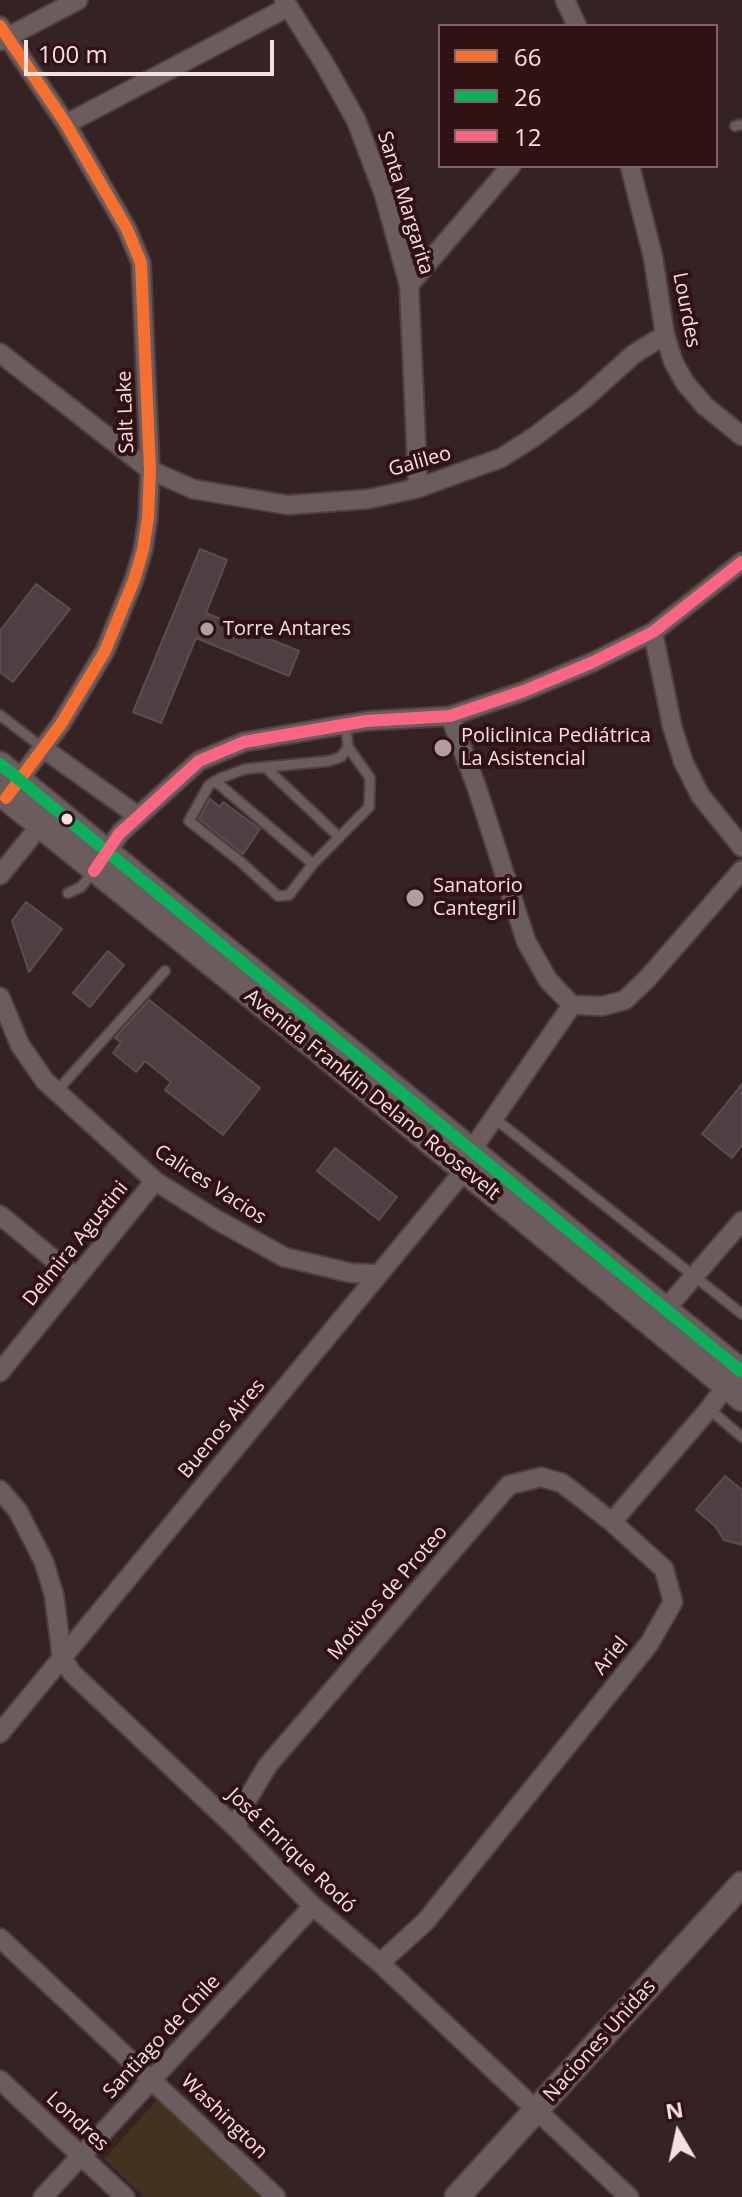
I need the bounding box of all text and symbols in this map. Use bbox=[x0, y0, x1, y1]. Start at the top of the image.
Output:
scale bar bbox=[28, 24, 278, 74]
legend bbox=[438, 24, 718, 168]
text: 100 m bbox=[38, 37, 108, 70]
text: 66 bbox=[514, 40, 541, 73]
text: 26 bbox=[514, 80, 541, 113]
text: 12 bbox=[514, 120, 541, 153]
street label: Santa Margarita bbox=[372, 128, 438, 278]
street label: Lourdes bbox=[667, 270, 705, 350]
street label: Salt Lake bbox=[113, 370, 139, 454]
street label: Galileo bbox=[386, 442, 454, 482]
place label: Torre Antares bbox=[223, 617, 351, 641]
marker: Torre Antares bbox=[198, 620, 216, 638]
place label: Policlinica Pediátrica La Asistencial bbox=[461, 724, 651, 771]
marker: Policlinica Pediátrica La Asistencial bbox=[432, 737, 454, 759]
unlabelled marker bbox=[59, 811, 75, 827]
place label: Sanatorio Cantegril bbox=[433, 874, 523, 921]
marker: Sanatorio Cantegril bbox=[404, 887, 426, 909]
street label: Avenida Franklin Delano Roosevelt bbox=[239, 984, 505, 1206]
street label: Calices Vacios bbox=[150, 1140, 270, 1230]
street label: Delmira Agustini bbox=[18, 1177, 134, 1311]
street label: Buenos Aires bbox=[174, 1375, 270, 1483]
street label: Motivos de Proteo bbox=[323, 1521, 453, 1665]
street label: Ariel bbox=[588, 1632, 634, 1680]
street label: José Enrique Rodó bbox=[222, 1783, 360, 1919]
street label: Santiago de Chile bbox=[98, 1970, 226, 2104]
street label: Naciones Unidas bbox=[539, 1975, 661, 2107]
street label: Washington bbox=[176, 2070, 272, 2164]
street label: Londres bbox=[41, 2087, 113, 2157]
north arrow bbox=[638, 2093, 718, 2173]
text: N bbox=[663, 2093, 685, 2126]

